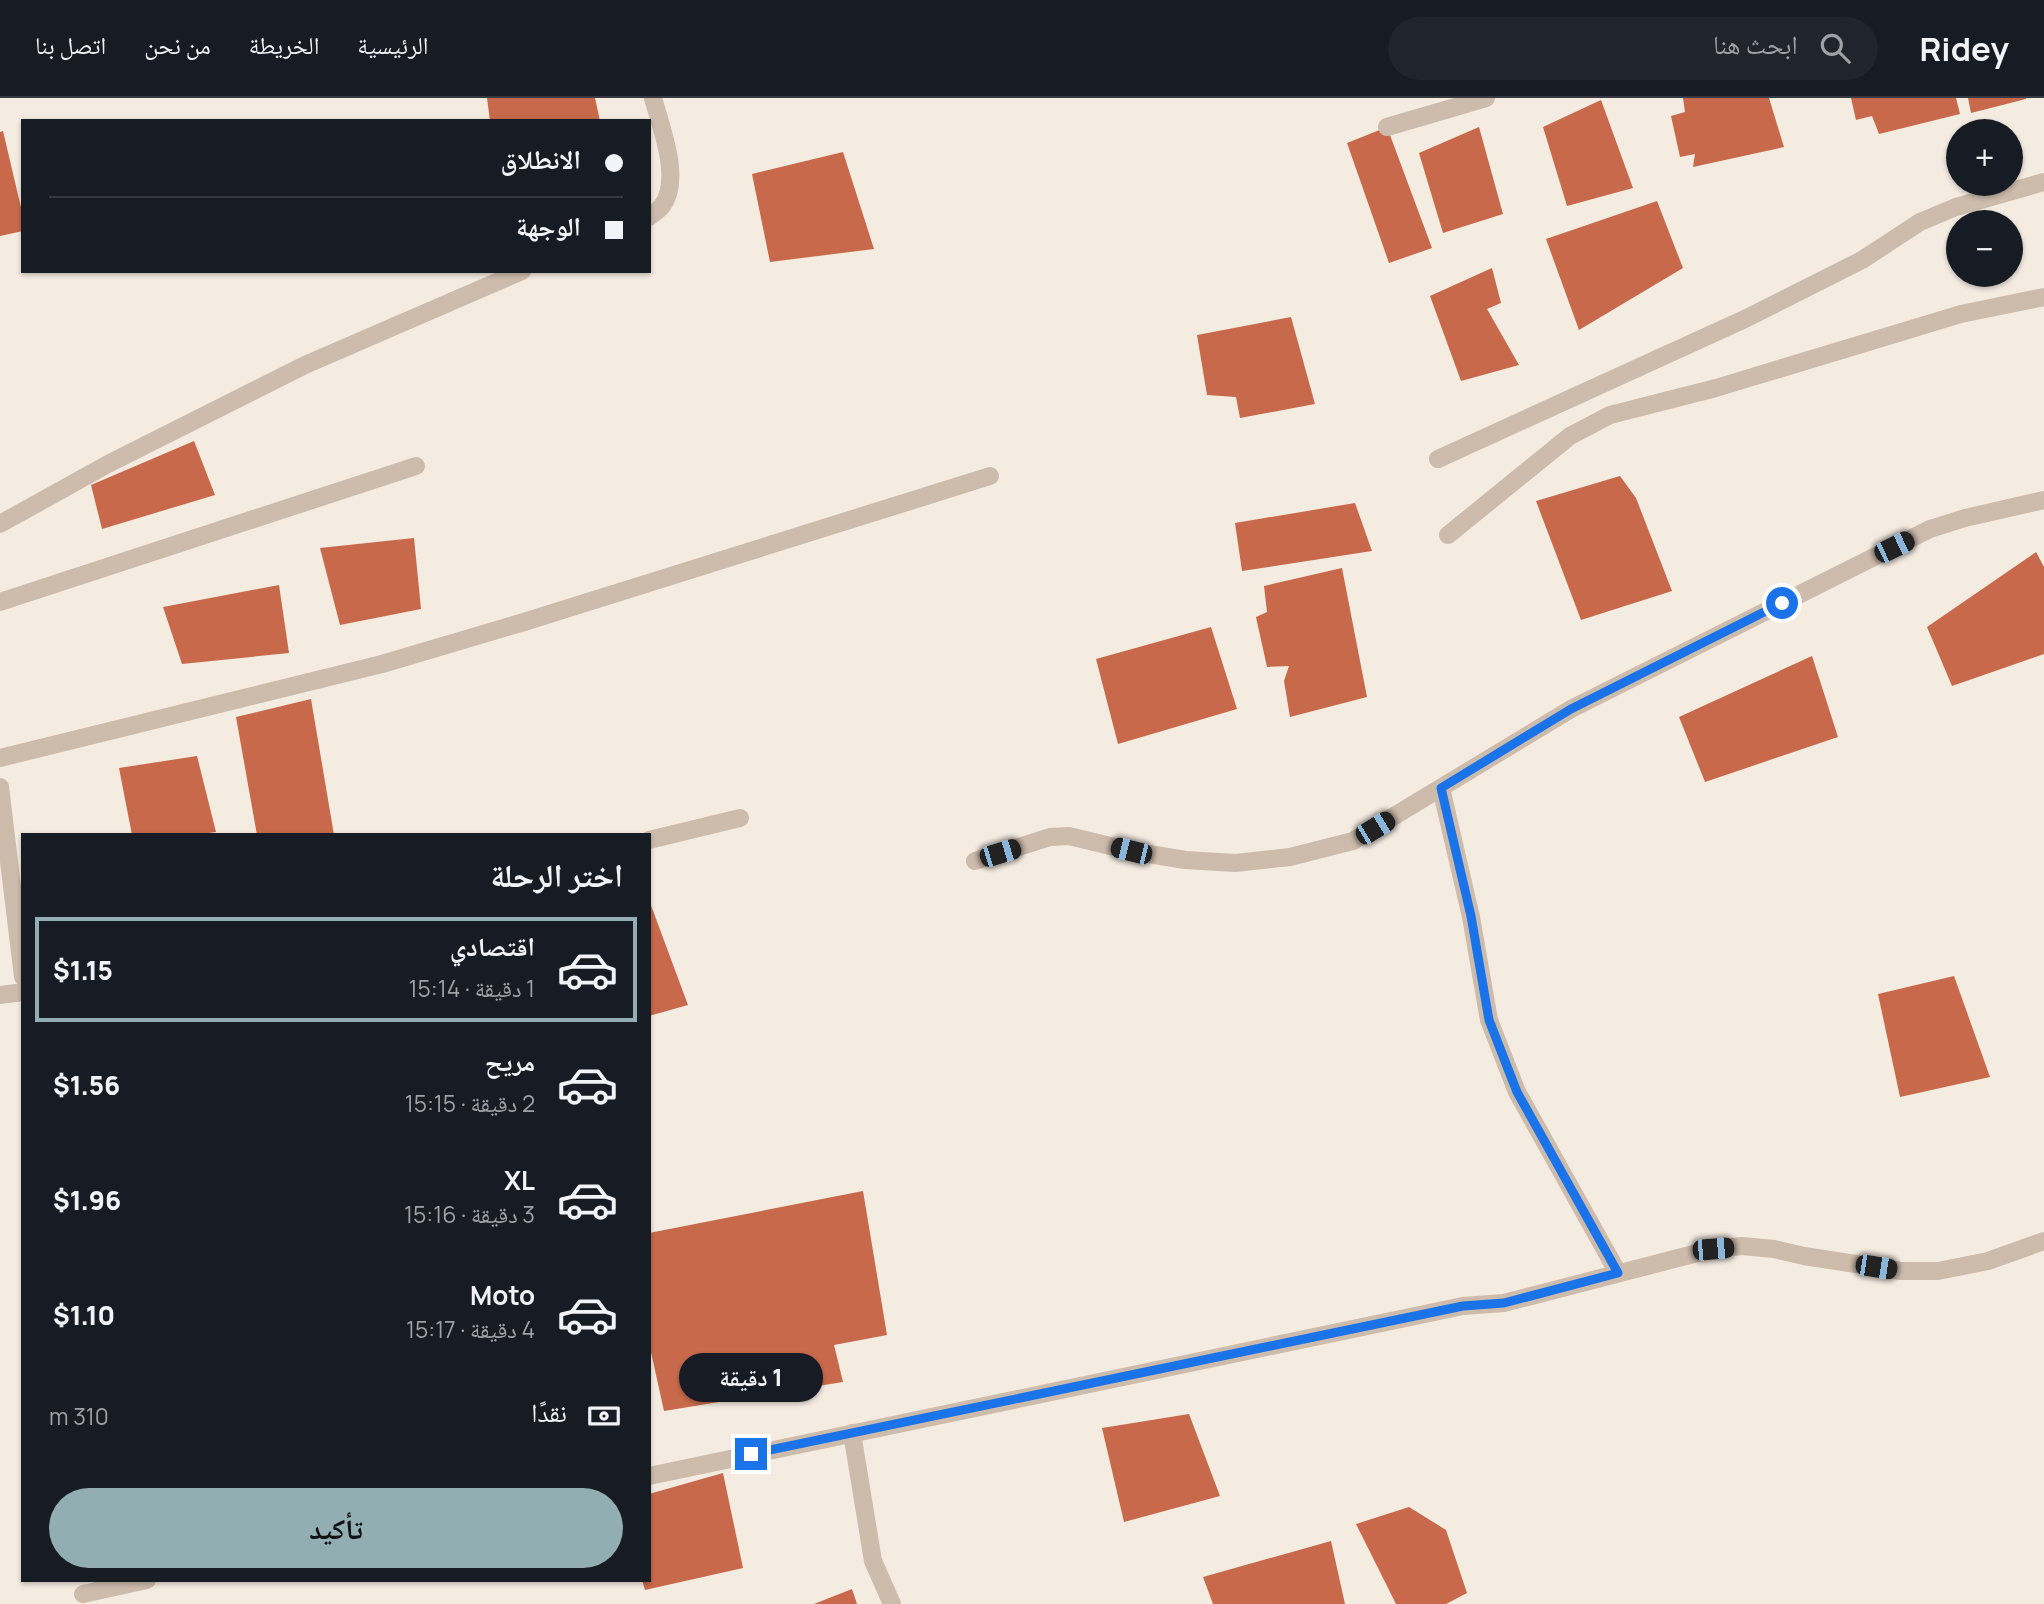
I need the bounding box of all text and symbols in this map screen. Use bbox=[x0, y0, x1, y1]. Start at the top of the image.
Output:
search box bbox=[1388, 17, 1878, 80]
text: ابحث هنا bbox=[1713, 26, 1798, 62]
text: Ridey bbox=[1920, 26, 2009, 71]
text: اتصل بنا bbox=[35, 28, 106, 61]
text: من نحن bbox=[144, 28, 211, 61]
text: الخريطة bbox=[249, 28, 319, 61]
text: الرئيسية bbox=[357, 28, 429, 61]
icon: search bbox=[1816, 29, 1854, 67]
map controls bbox=[1946, 119, 2023, 287]
button: + bbox=[1946, 119, 2023, 196]
text: الانطلاق bbox=[501, 141, 581, 177]
text: الوجهة bbox=[516, 208, 581, 244]
button: − bbox=[1946, 210, 2023, 287]
car bbox=[1871, 528, 1918, 566]
route start bbox=[1766, 587, 1798, 619]
car bbox=[1352, 808, 1399, 848]
car bbox=[1109, 836, 1154, 866]
car bbox=[977, 837, 1024, 869]
text: اختر الرحلة bbox=[490, 853, 623, 897]
text: اقتصادي bbox=[450, 928, 535, 964]
icon: car bbox=[556, 938, 619, 1001]
text: $1.15 bbox=[53, 952, 113, 988]
text: 1 دقيقة · 15:14 bbox=[409, 972, 535, 1004]
text: مريح bbox=[485, 1043, 535, 1079]
icon: car bbox=[556, 1053, 619, 1116]
text: $1.56 bbox=[53, 1067, 120, 1103]
text: 2 دقيقة · 15:15 bbox=[405, 1087, 535, 1119]
text: XL bbox=[504, 1162, 535, 1198]
icon: car bbox=[556, 1168, 619, 1231]
text: $1.96 bbox=[53, 1182, 121, 1218]
text: 3 دقيقة · 15:16 bbox=[404, 1198, 535, 1230]
car bbox=[1692, 1237, 1735, 1261]
car bbox=[1854, 1253, 1899, 1281]
text: Moto bbox=[470, 1277, 535, 1313]
icon: car bbox=[556, 1283, 619, 1346]
text: $1.10 bbox=[53, 1297, 115, 1333]
text: 4 دقيقة · 15:17 bbox=[406, 1313, 535, 1345]
callout: 1 دقيقة bbox=[679, 1352, 823, 1402]
text: 1 دقيقة bbox=[719, 1361, 783, 1393]
text: نقدًا bbox=[531, 1394, 567, 1430]
icon: cash bbox=[585, 1397, 623, 1435]
text: 310 m bbox=[49, 1400, 109, 1432]
route end bbox=[735, 1438, 767, 1470]
button: تأكيد bbox=[49, 1488, 623, 1568]

